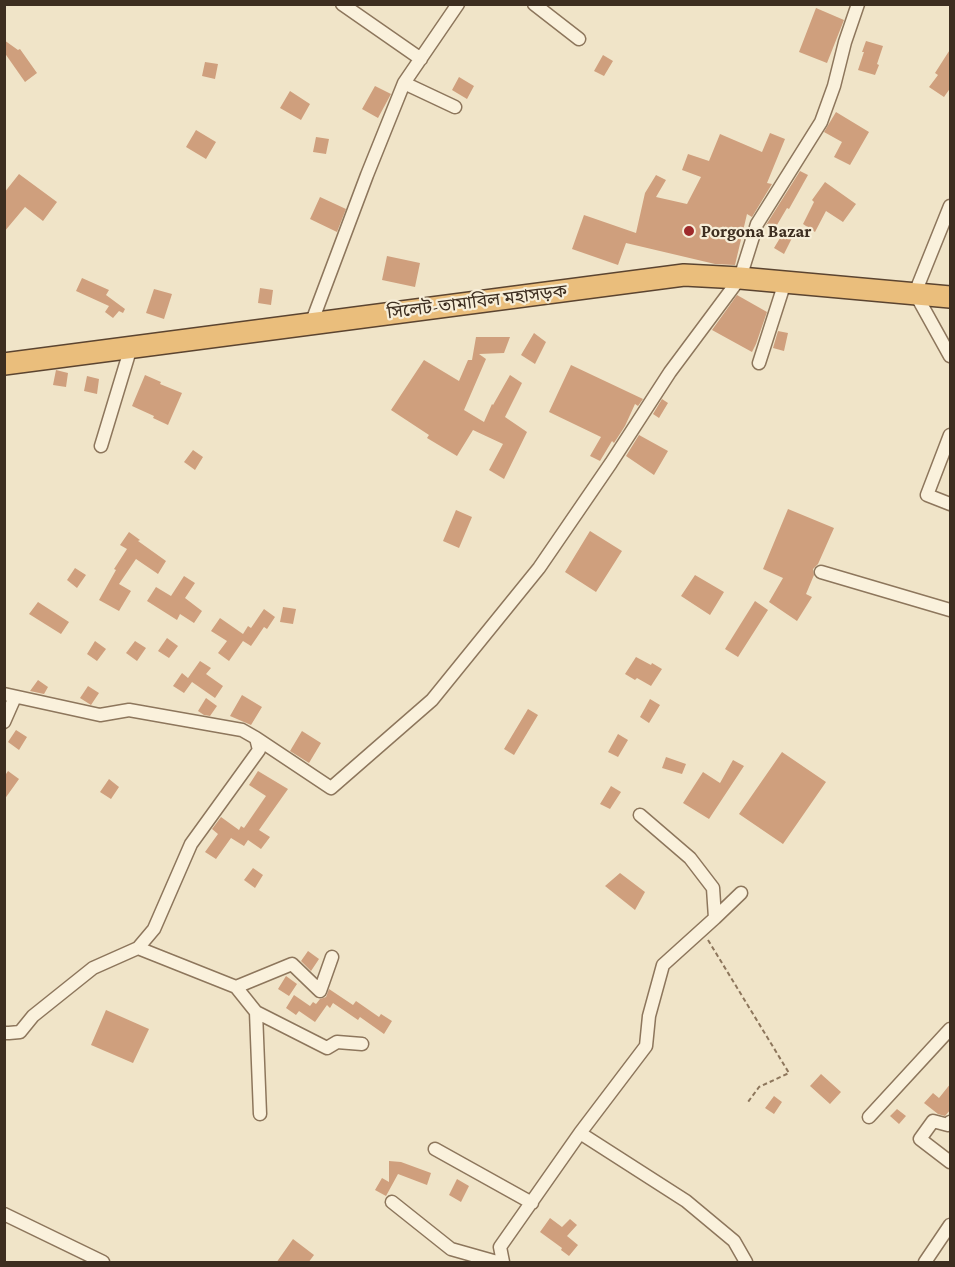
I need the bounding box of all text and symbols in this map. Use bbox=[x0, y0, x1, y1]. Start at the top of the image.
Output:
place label: Porgona Bazar bbox=[701, 220, 811, 242]
marker: Porgona Bazar bbox=[682, 224, 696, 238]
street label: সিলেট-তামাবিল মহাসড়ক bbox=[386, 280, 568, 324]

